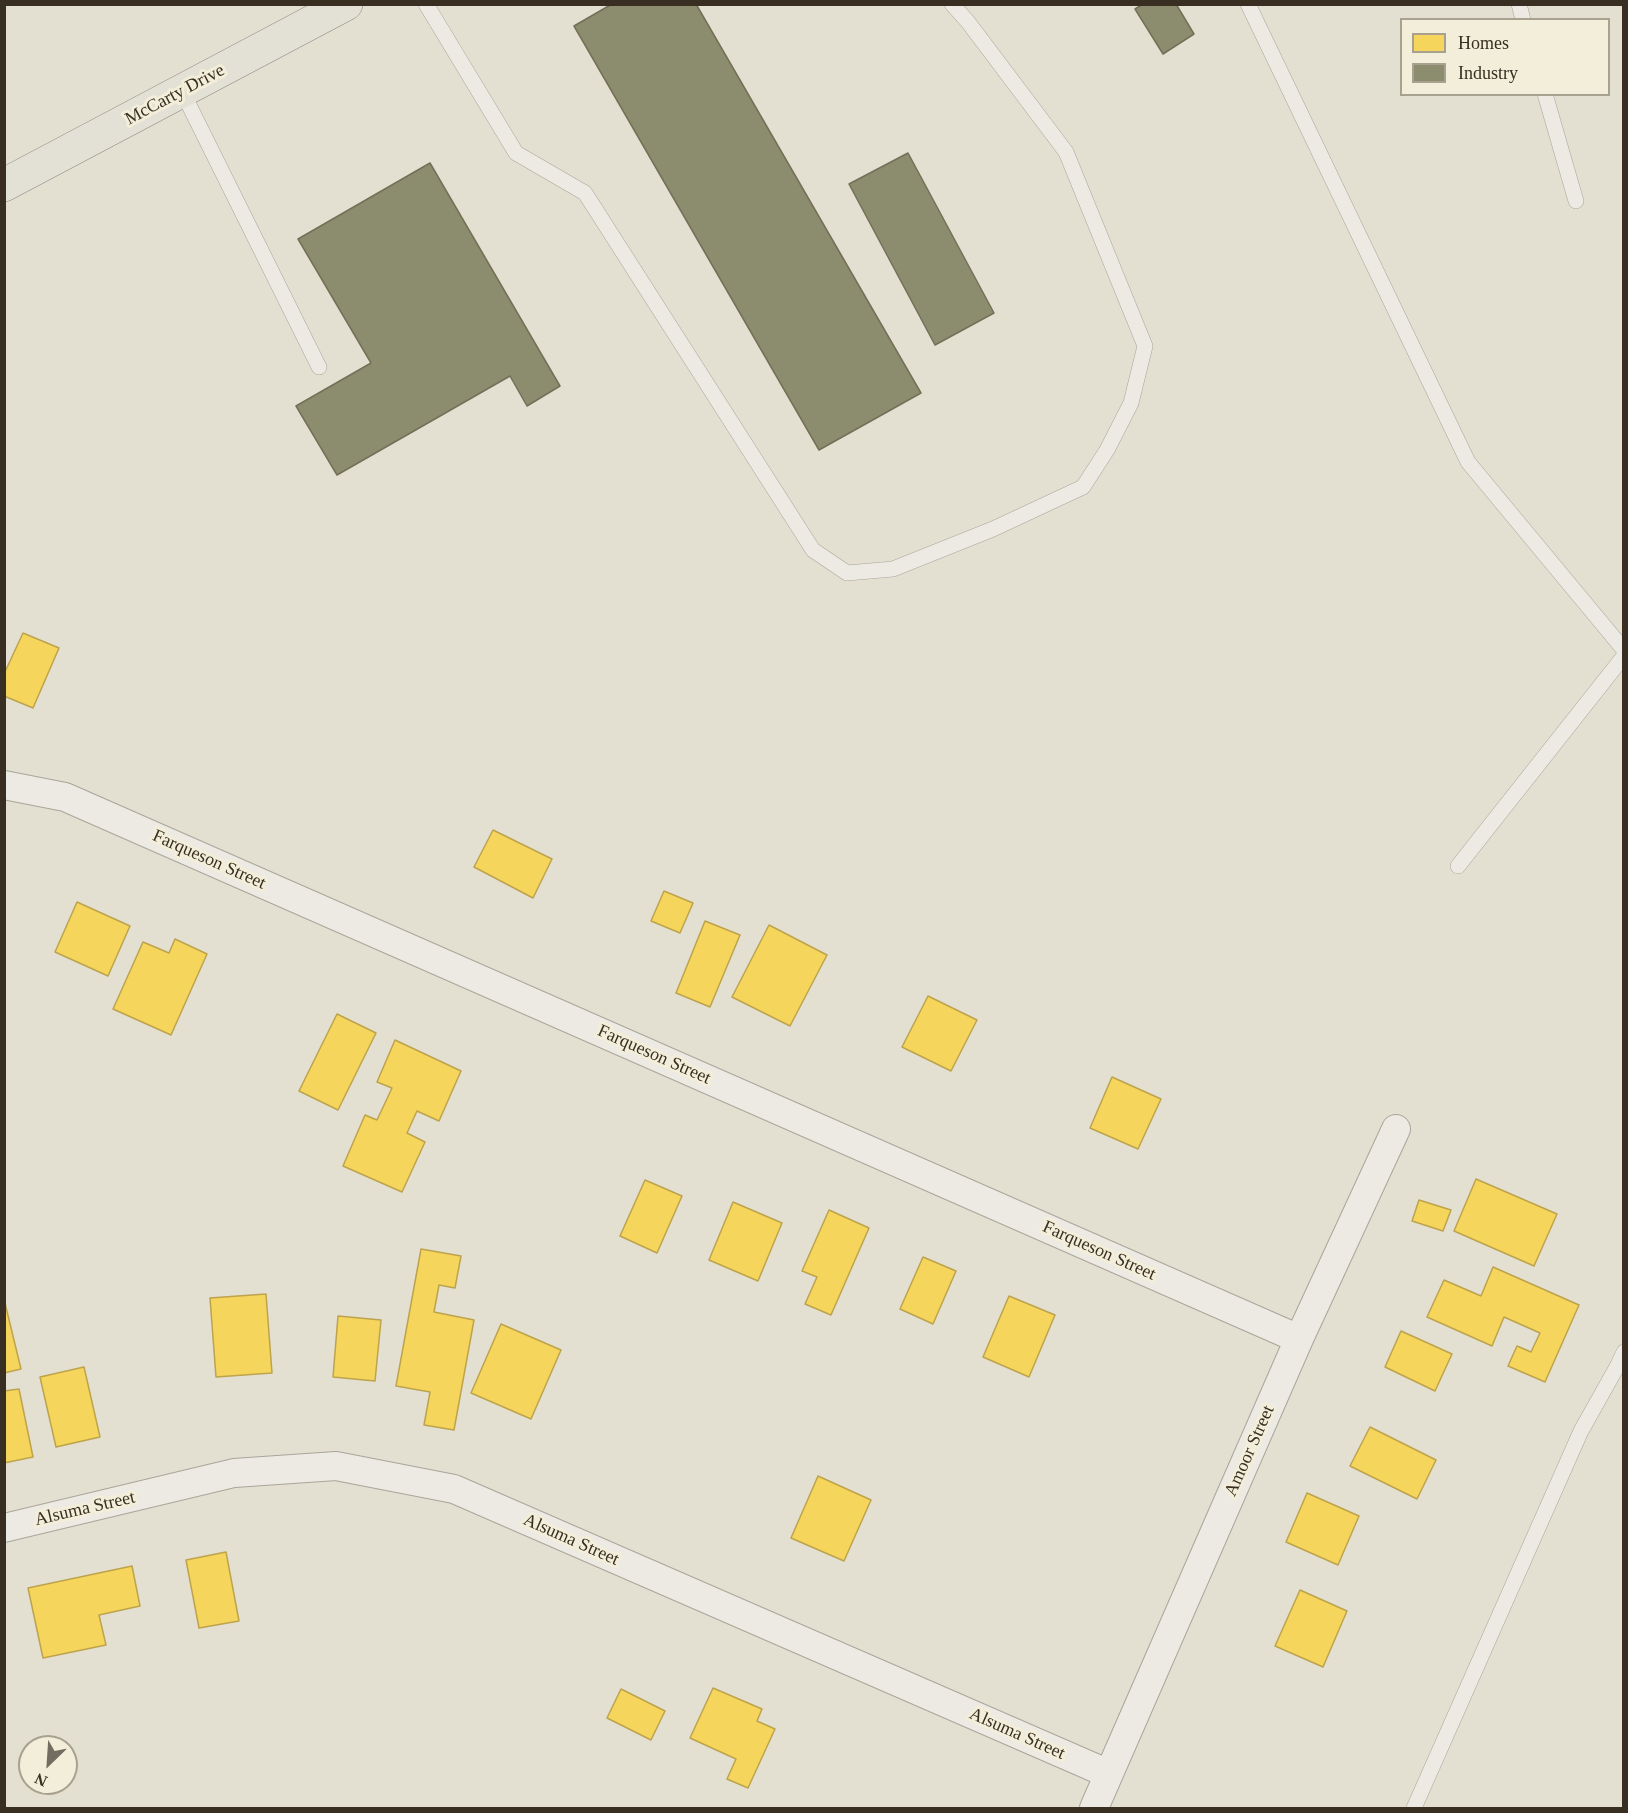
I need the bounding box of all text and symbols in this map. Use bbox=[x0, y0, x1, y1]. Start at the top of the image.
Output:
legend bbox=[1400, 18, 1610, 96]
text: Homes bbox=[1458, 33, 1509, 53]
street label: McCarty Drive bbox=[122, 60, 228, 130]
text: Industry bbox=[1458, 63, 1518, 83]
street label: Farqueson Street bbox=[149, 825, 269, 895]
street label: Farqueson Street bbox=[594, 1020, 714, 1090]
street label: Farqueson Street bbox=[1039, 1216, 1159, 1286]
street label: Amoor Street bbox=[1220, 1402, 1280, 1500]
street label: Alsuma Street bbox=[33, 1487, 137, 1531]
street label: Alsuma Street bbox=[520, 1509, 622, 1571]
street label: Alsuma Street bbox=[966, 1703, 1068, 1765]
north arrow bbox=[18, 1735, 78, 1795]
text: N bbox=[32, 1770, 50, 1790]

